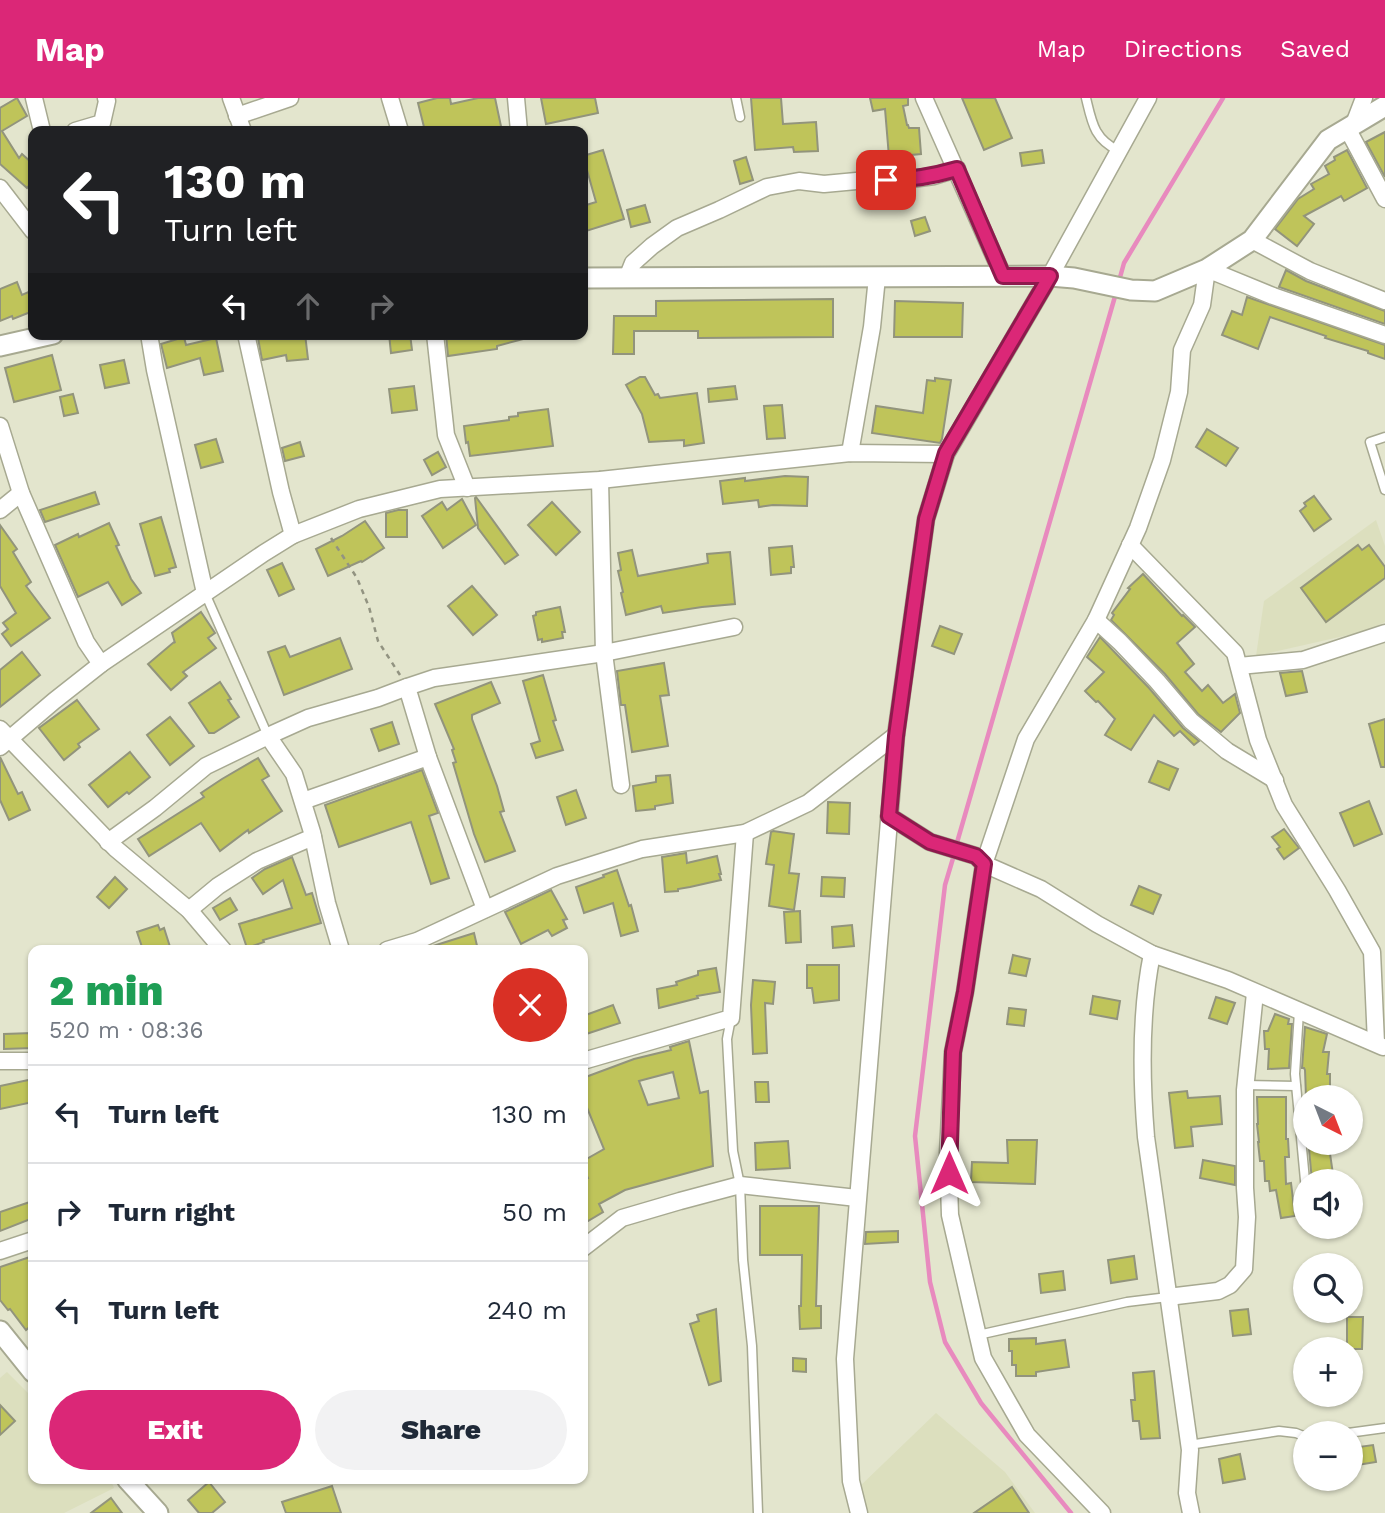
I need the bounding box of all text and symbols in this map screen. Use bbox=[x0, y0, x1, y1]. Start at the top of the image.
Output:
text: Map bbox=[35, 30, 105, 69]
text: Map bbox=[1037, 35, 1086, 63]
text: Directions bbox=[1124, 35, 1242, 63]
text: Saved bbox=[1280, 35, 1350, 63]
pin bbox=[856, 150, 916, 210]
text: 130 m bbox=[164, 152, 306, 210]
icon: left bbox=[49, 154, 140, 245]
icon: arrive bbox=[867, 161, 905, 199]
text: Turn left bbox=[164, 211, 297, 249]
icon: left bbox=[216, 287, 254, 325]
icon: ahead bbox=[289, 287, 327, 325]
icon: right bbox=[362, 287, 400, 325]
text: 2 min bbox=[49, 966, 163, 1015]
button: close bbox=[493, 968, 567, 1042]
text: 520 m · 08:36 bbox=[49, 1017, 203, 1044]
north arrow bbox=[1293, 1085, 1363, 1155]
map controls bbox=[1293, 1085, 1363, 1491]
icon: left bbox=[49, 1095, 87, 1133]
text: Turn left bbox=[108, 1099, 219, 1129]
text: 130 m bbox=[492, 1099, 567, 1129]
position arrow bbox=[912, 1136, 986, 1210]
button: sound bbox=[1293, 1169, 1363, 1239]
icon: right bbox=[49, 1193, 87, 1231]
text: Turn right bbox=[108, 1197, 235, 1227]
text: 50 m bbox=[502, 1197, 567, 1227]
button: search bbox=[1293, 1253, 1363, 1323]
icon: left bbox=[49, 1291, 87, 1329]
text: Turn left bbox=[108, 1295, 219, 1325]
text: 240 m bbox=[487, 1295, 567, 1325]
button: + bbox=[1293, 1337, 1363, 1407]
button: Exit bbox=[49, 1390, 301, 1470]
button: Share bbox=[315, 1390, 567, 1470]
button: − bbox=[1293, 1421, 1363, 1491]

